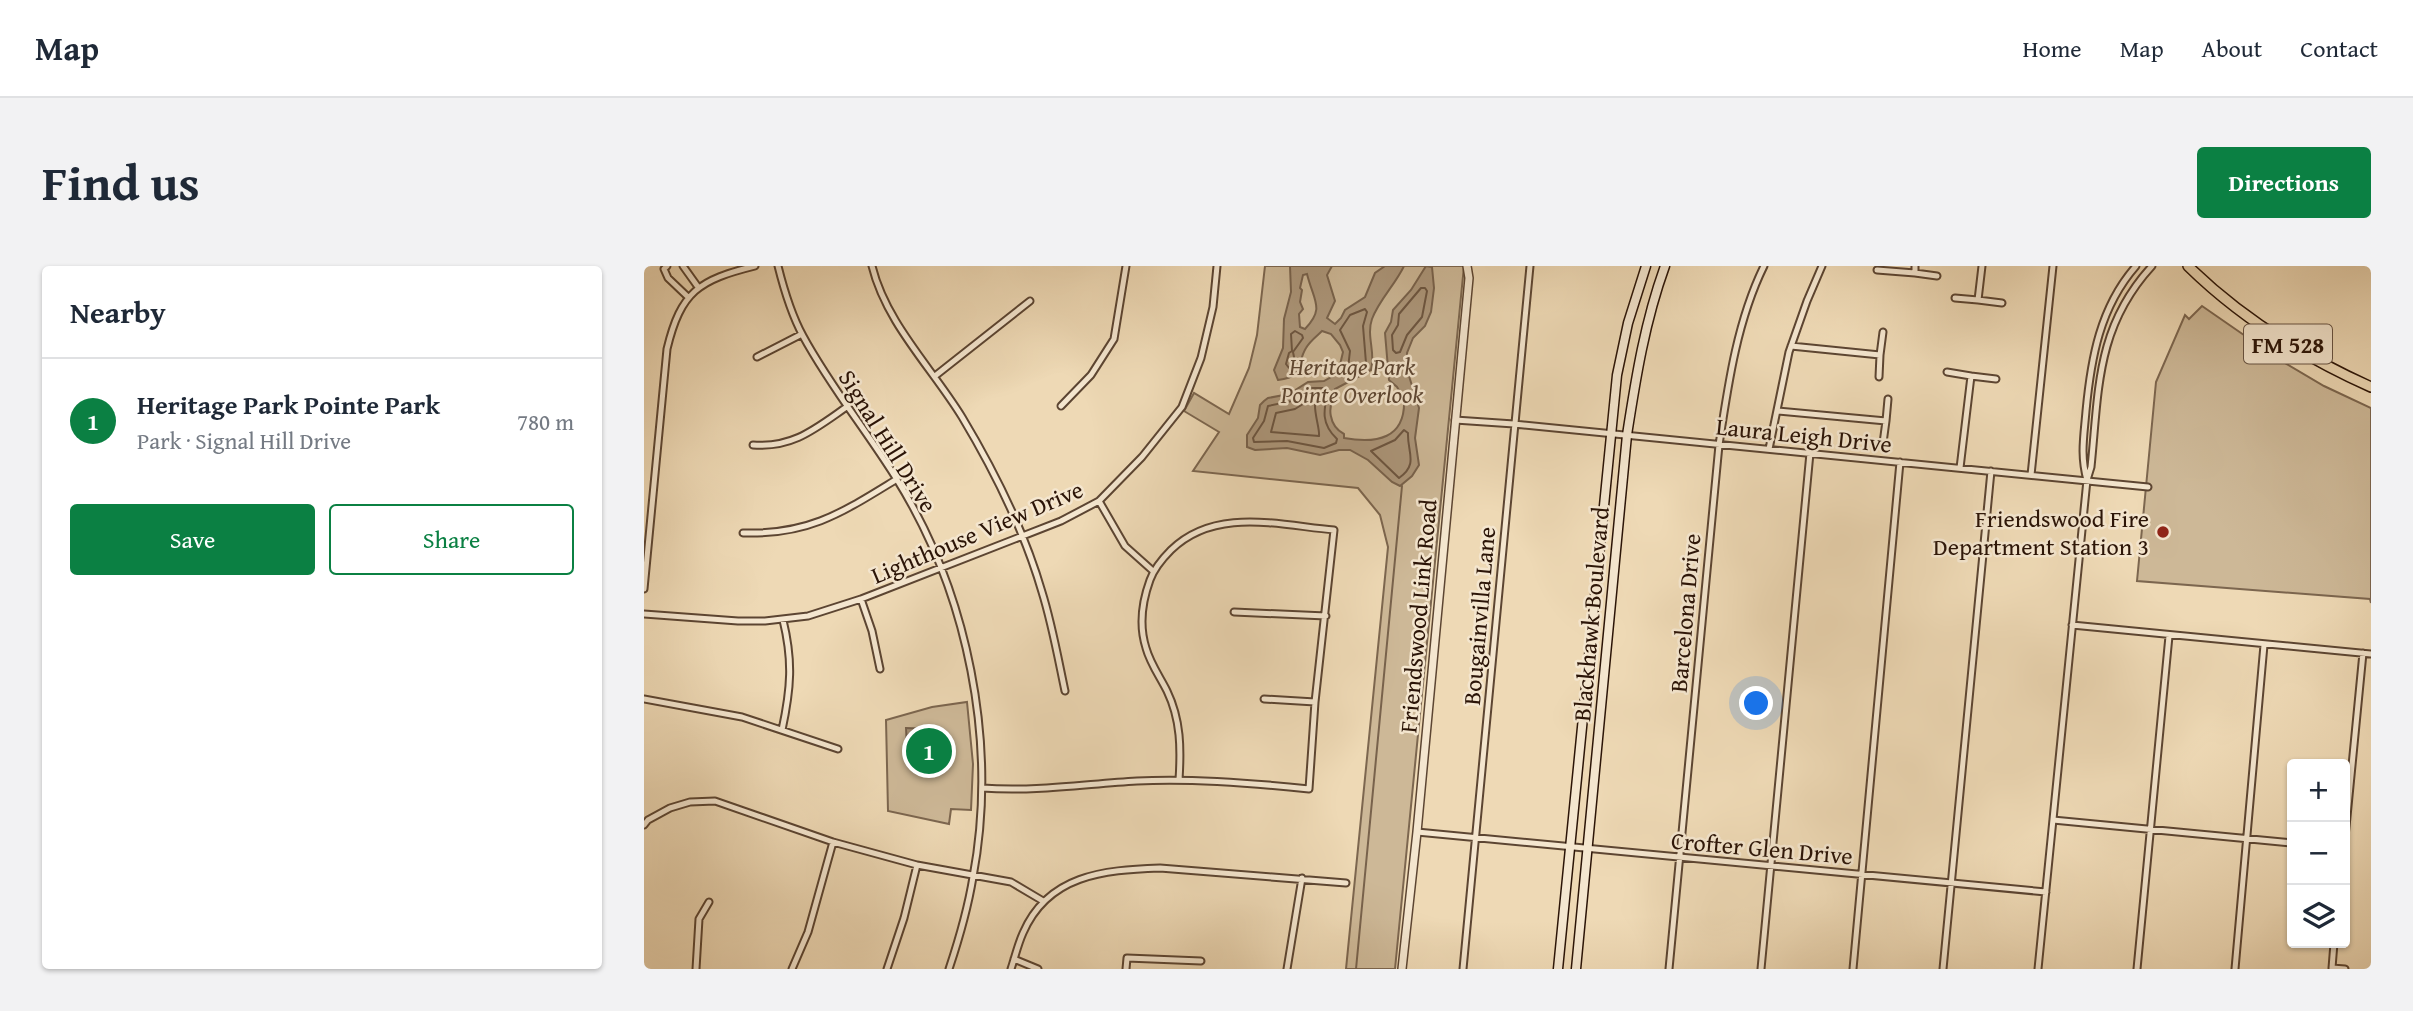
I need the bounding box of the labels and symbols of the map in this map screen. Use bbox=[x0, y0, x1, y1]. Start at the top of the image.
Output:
road number: FM 528 bbox=[2244, 324, 2332, 363]
park label: Heritage Park Pointe Overlook bbox=[1280, 349, 1423, 412]
street label: Signal Hill Drive bbox=[830, 363, 946, 519]
street label: Laura Leigh Drive bbox=[1714, 408, 1894, 462]
street label: Lighthouse View Drive bbox=[866, 472, 1088, 592]
street label: Friendswood Link Road bbox=[1390, 498, 1446, 734]
place label: Friendswood Fire Department Station 3 bbox=[1933, 501, 2149, 564]
street label: Blackhawk Boulevard bbox=[1564, 505, 1618, 723]
marker: Friendswood Fire Department Station 3 bbox=[2155, 524, 2171, 540]
street label: Bougainvilla Lane bbox=[1454, 525, 1504, 707]
street label: Barcelona Drive bbox=[1661, 532, 1709, 694]
your location bbox=[1739, 686, 1773, 720]
pin: 1 bbox=[906, 725, 952, 777]
street label: Crofter Glen Drive bbox=[1670, 823, 1854, 873]

